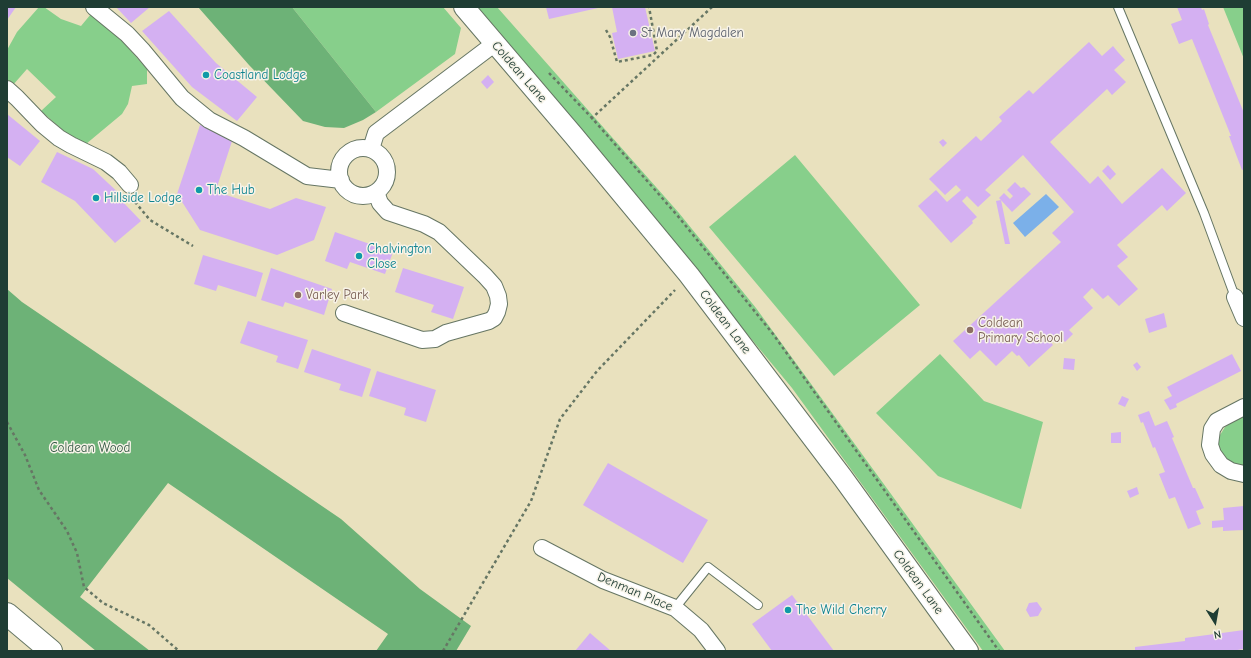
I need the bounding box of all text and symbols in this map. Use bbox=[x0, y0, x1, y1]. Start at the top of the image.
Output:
place label: St Mary Magdalen bbox=[641, 25, 744, 41]
marker: St Mary Magdalen bbox=[628, 28, 638, 38]
street label: Coldean Lane bbox=[488, 38, 550, 106]
place label: Coastland Lodge bbox=[214, 67, 306, 83]
marker: Coastland Lodge bbox=[201, 70, 211, 80]
place label: The Hub bbox=[207, 182, 255, 198]
marker: The Hub bbox=[194, 185, 204, 195]
place label: Hillside Lodge bbox=[104, 190, 182, 206]
marker: Hillside Lodge bbox=[91, 193, 101, 203]
place label: Chalvington Close bbox=[367, 241, 431, 272]
marker: Chalvington Close bbox=[354, 251, 364, 261]
place label: Varley Park bbox=[306, 287, 369, 303]
street label: Coldean Lane bbox=[696, 287, 754, 357]
marker: Varley Park bbox=[293, 290, 303, 300]
place label: Coldean Primary School bbox=[978, 315, 1063, 346]
marker: Coldean Primary School bbox=[965, 325, 975, 335]
park label: Coldean Wood bbox=[50, 440, 130, 456]
street label: Coldean Lane bbox=[889, 547, 947, 617]
street label: Denman Place bbox=[595, 569, 675, 615]
place label: The Wild Cherry bbox=[796, 602, 887, 618]
north arrow bbox=[1195, 602, 1235, 642]
marker: The Wild Cherry bbox=[783, 605, 793, 615]
text: N bbox=[1213, 627, 1222, 641]

